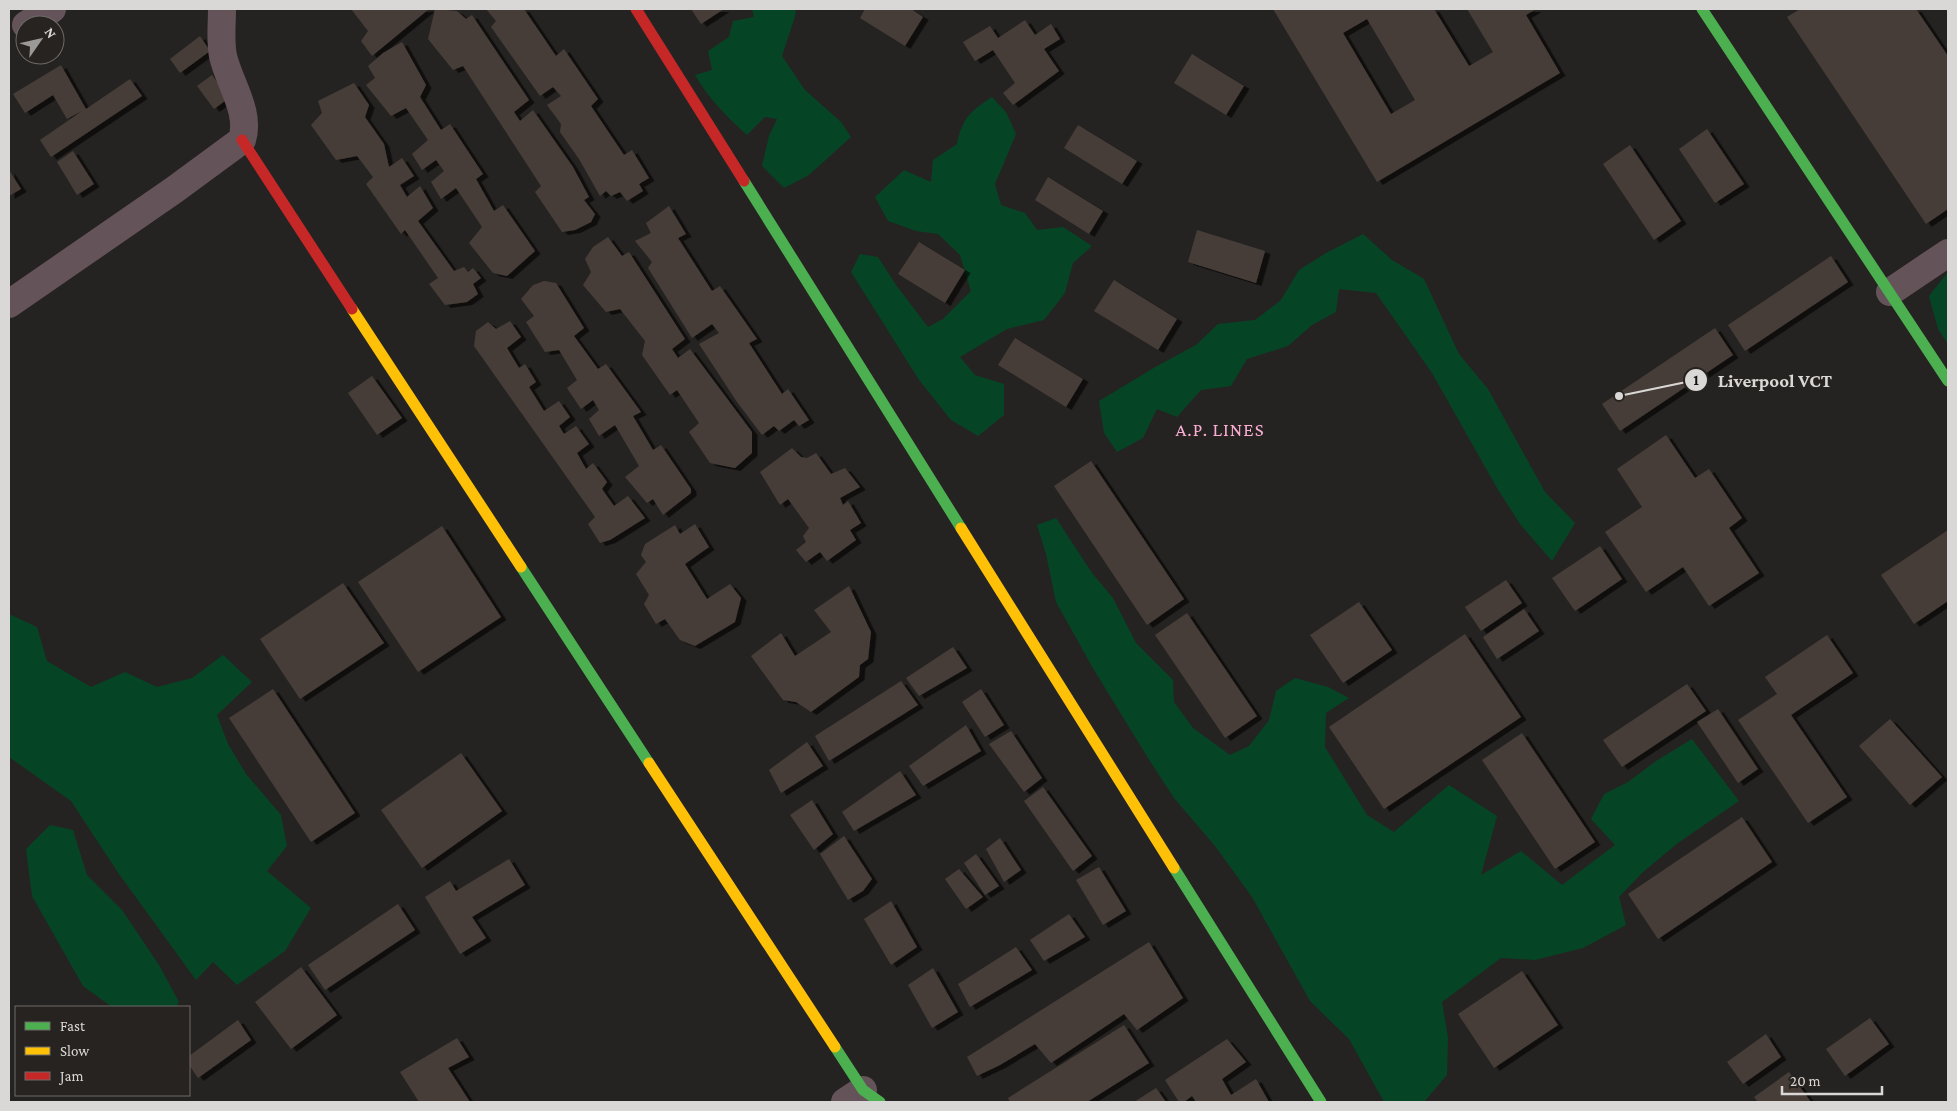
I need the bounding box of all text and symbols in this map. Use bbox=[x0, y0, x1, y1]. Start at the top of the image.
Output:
north arrow bbox=[15, 15, 65, 65]
text: N bbox=[41, 24, 60, 42]
callout: Liverpool VCT bbox=[1683, 363, 1843, 397]
text: Liverpool VCT bbox=[1718, 370, 1833, 391]
text: 1 bbox=[1693, 372, 1699, 388]
district label: A.P. LINES bbox=[1175, 419, 1265, 440]
legend bbox=[15, 1006, 190, 1096]
text: Fast bbox=[60, 1018, 86, 1034]
text: Slow bbox=[60, 1043, 90, 1059]
scale bar bbox=[1782, 1064, 1882, 1096]
text: Jam bbox=[58, 1068, 83, 1085]
text: 20 m bbox=[1790, 1073, 1821, 1089]

